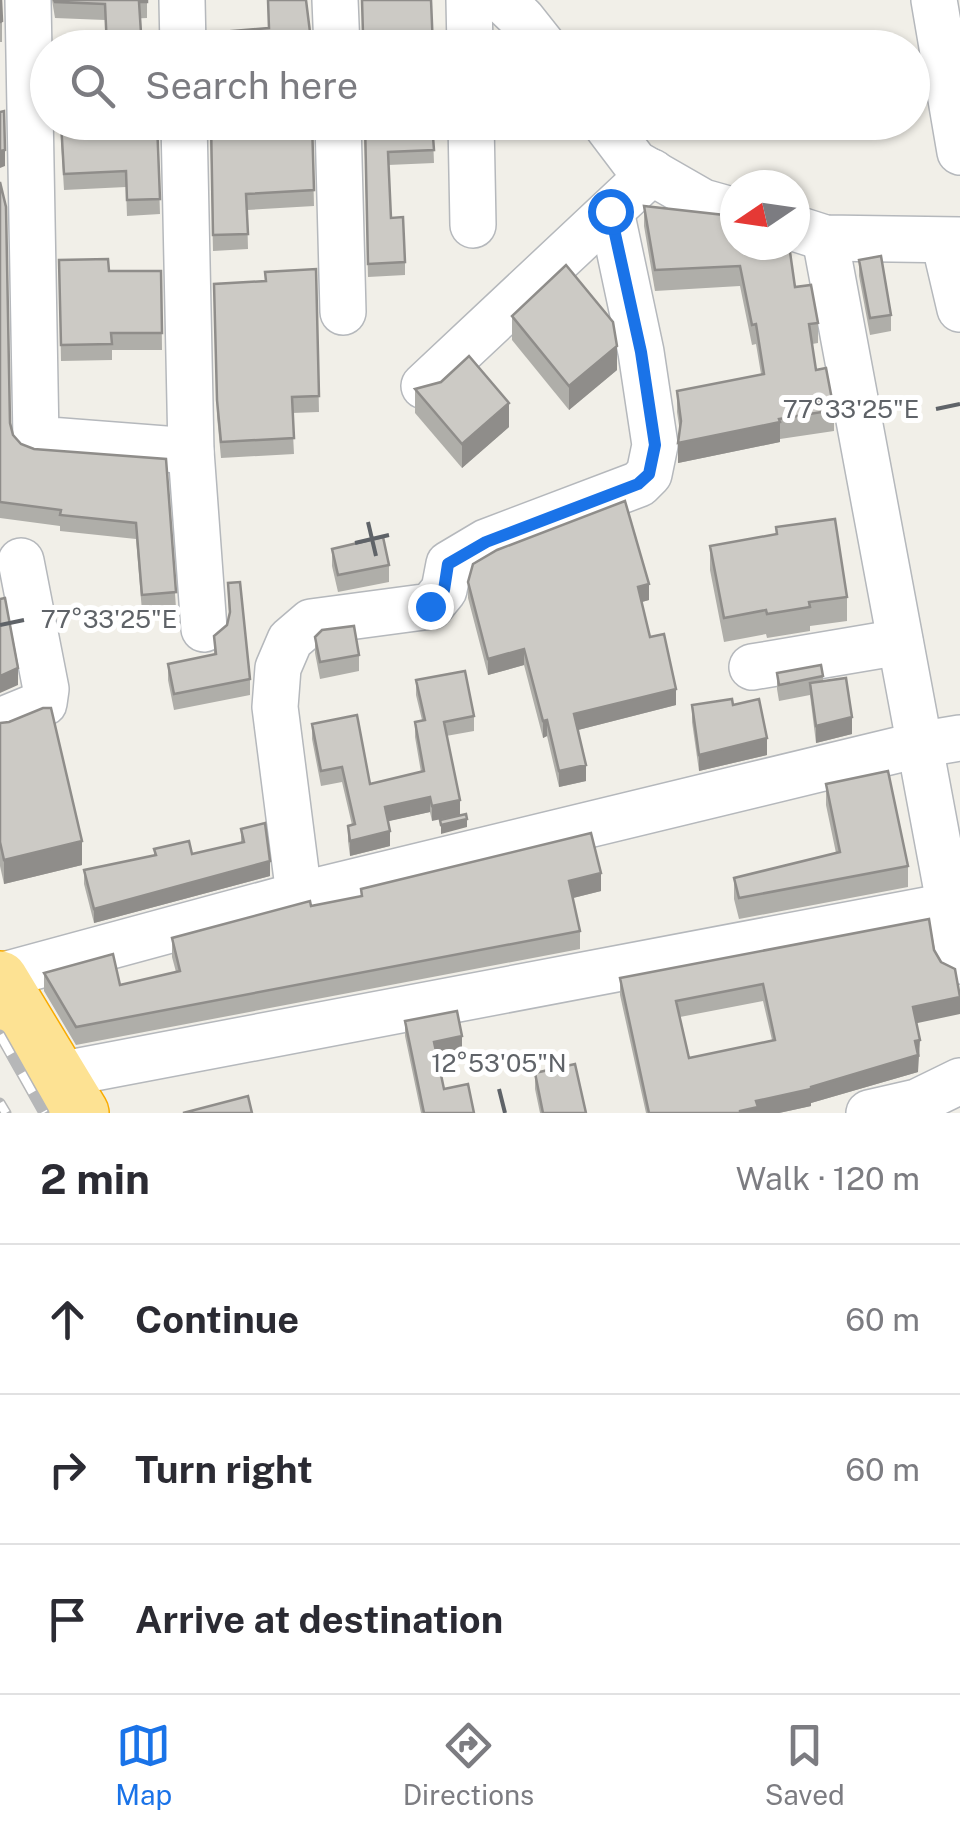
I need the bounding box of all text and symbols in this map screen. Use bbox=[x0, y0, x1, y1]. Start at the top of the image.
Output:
search box bbox=[30, 30, 930, 140]
icon: search bbox=[65, 58, 120, 113]
text: Search here bbox=[145, 63, 358, 108]
north arrow bbox=[720, 170, 810, 260]
route start bbox=[588, 189, 634, 235]
text: 77°33'25"E bbox=[783, 394, 919, 424]
route end bbox=[408, 584, 454, 630]
text: 77°33'25"E bbox=[41, 604, 177, 634]
text: 12°53'05"N bbox=[431, 1048, 567, 1078]
text: 2 min bbox=[40, 1154, 150, 1203]
text: Walk · 120 m bbox=[736, 1160, 920, 1197]
icon: ahead bbox=[40, 1292, 95, 1347]
text: Continue bbox=[135, 1297, 299, 1342]
text: 60 m bbox=[845, 1301, 920, 1338]
icon: right bbox=[40, 1442, 95, 1497]
text: Turn right bbox=[135, 1447, 313, 1492]
text: 60 m bbox=[845, 1451, 920, 1488]
icon: arrive bbox=[40, 1592, 95, 1647]
text: Arrive at destination bbox=[135, 1597, 503, 1642]
tab: Map bbox=[115, 1718, 172, 1811]
tab: Directions bbox=[403, 1718, 534, 1811]
tab: Saved bbox=[765, 1718, 845, 1811]

